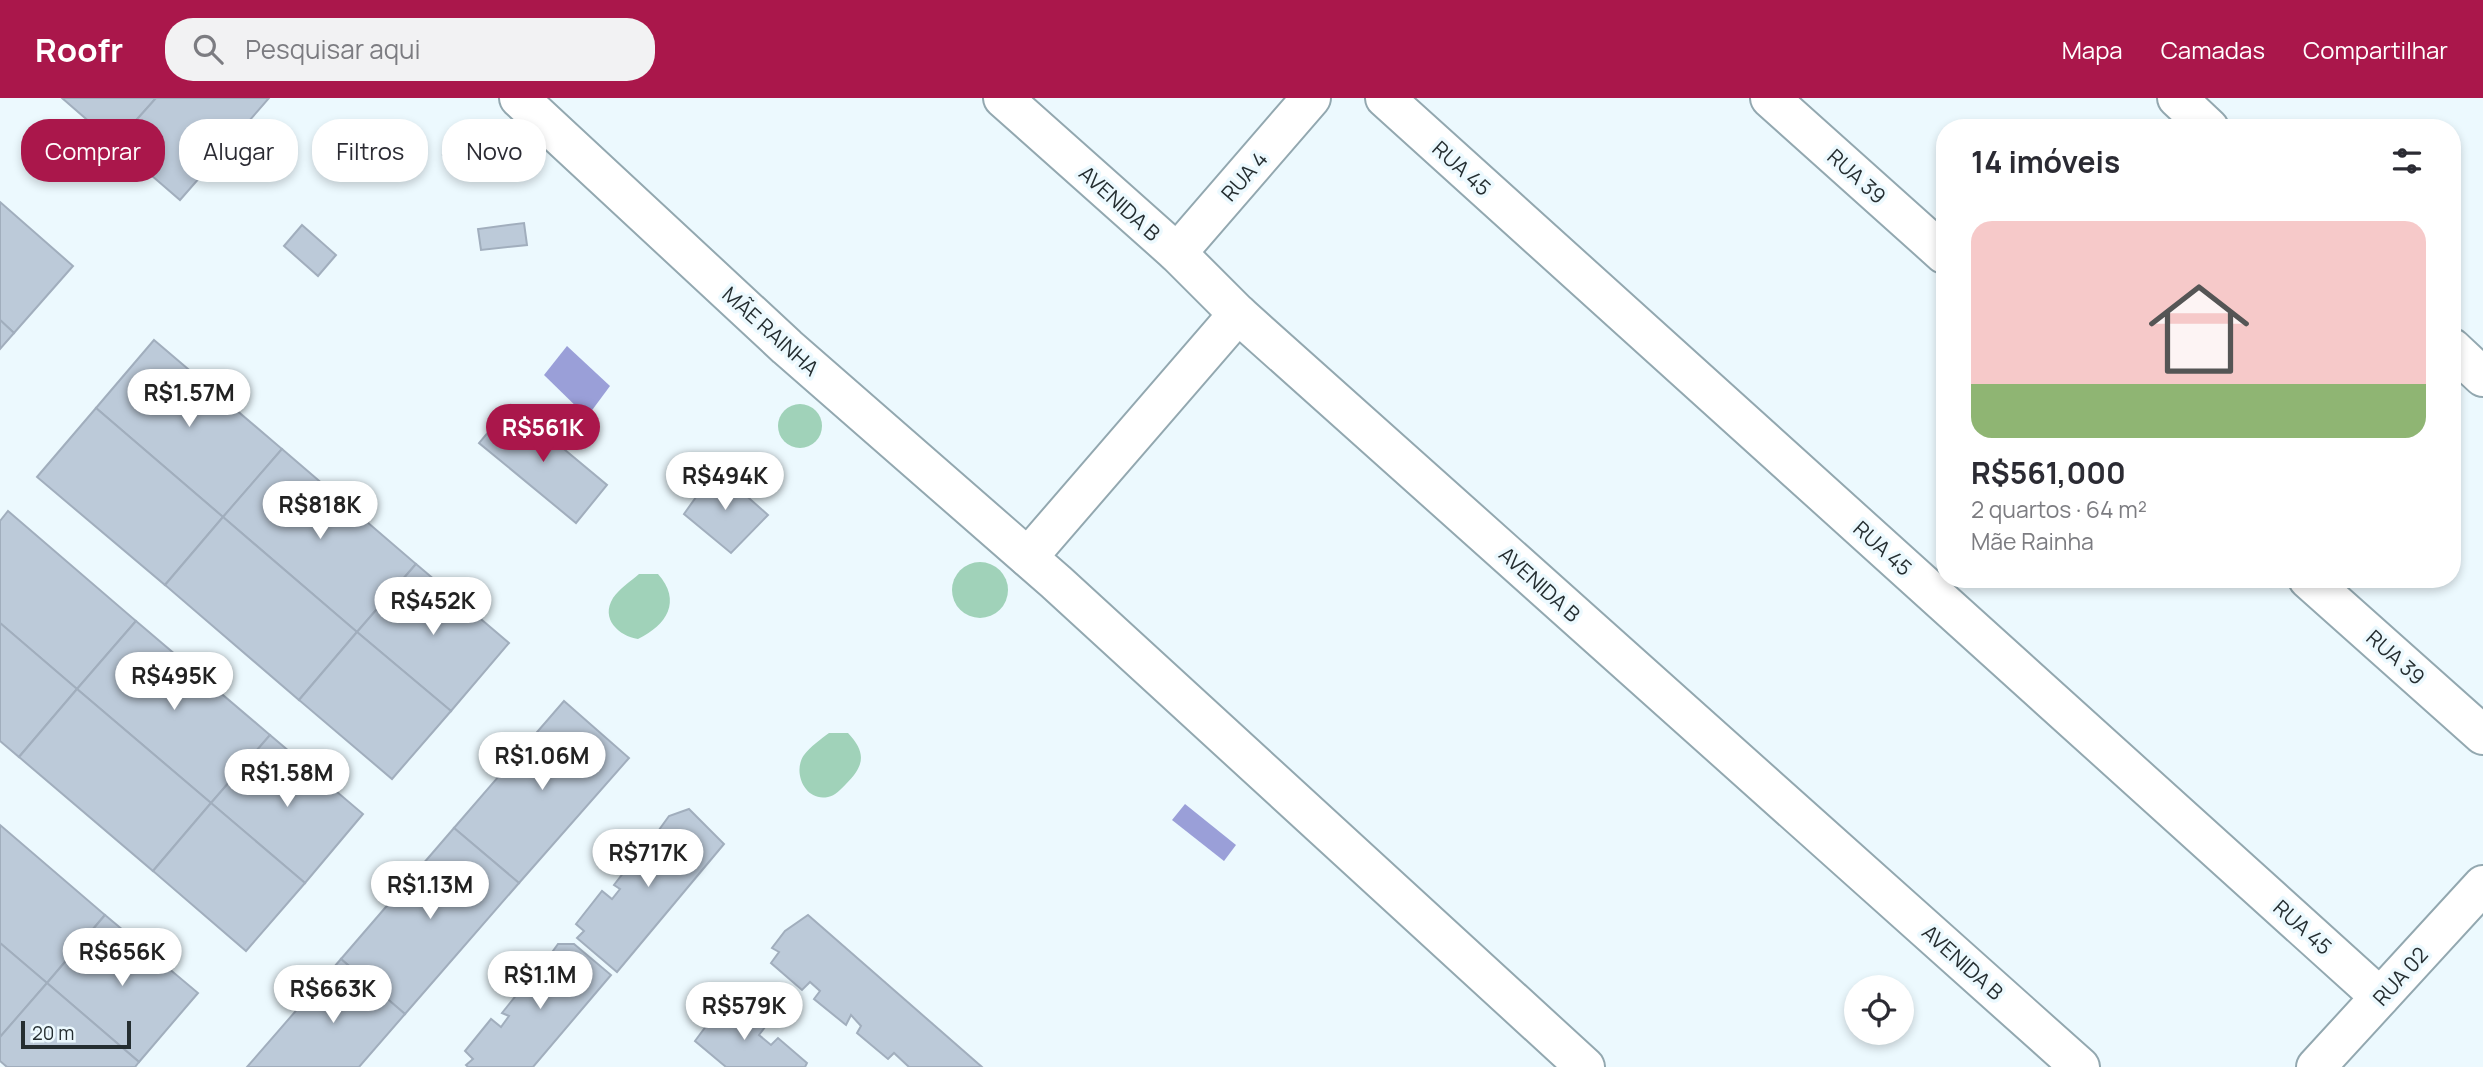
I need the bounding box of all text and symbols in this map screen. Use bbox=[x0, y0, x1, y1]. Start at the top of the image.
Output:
search box bbox=[165, 18, 655, 81]
text: Roofr bbox=[35, 27, 123, 72]
icon: search bbox=[189, 30, 227, 68]
text: Pesquisar aqui bbox=[245, 31, 421, 67]
text: Mapa bbox=[2062, 33, 2123, 66]
text: Camadas bbox=[2161, 33, 2265, 66]
text: Compartilhar bbox=[2303, 33, 2448, 66]
chip: Comprar bbox=[21, 119, 165, 182]
chip: Alugar bbox=[179, 119, 298, 182]
chip: Filtros bbox=[312, 119, 428, 182]
chip: Novo bbox=[442, 119, 546, 182]
street label: RUA 45 bbox=[1427, 134, 1497, 202]
text: 14 imóveis bbox=[1971, 141, 2120, 182]
street label: RUA 39 bbox=[1822, 142, 1892, 210]
icon: filters bbox=[2388, 142, 2426, 180]
street label: RUA 4 bbox=[1215, 145, 1273, 207]
street label: AVENIDA B bbox=[1074, 159, 1167, 247]
icon: home bbox=[2136, 266, 2262, 392]
street label: MÃE RAINHA bbox=[717, 280, 825, 382]
pin: R$1.57M bbox=[124, 370, 254, 429]
text: R$1.57M bbox=[143, 376, 235, 408]
pin: R$561K bbox=[486, 404, 600, 464]
text: R$561K bbox=[502, 411, 584, 443]
pin: R$494K bbox=[668, 452, 782, 512]
text: R$561,000 bbox=[1971, 452, 2126, 493]
text: R$494K bbox=[682, 459, 768, 491]
pin: R$818K bbox=[263, 482, 377, 541]
text: R$818K bbox=[279, 488, 361, 520]
text: 2 quartos · 64 m² bbox=[1971, 493, 2147, 525]
street label: RUA 45 bbox=[1848, 514, 1918, 582]
text: Mãe Rainha bbox=[1971, 525, 2094, 557]
street label: AVENIDA B bbox=[1494, 540, 1587, 628]
pin: R$452K bbox=[376, 578, 490, 637]
text: R$452K bbox=[390, 584, 476, 616]
street label: RUA 39 bbox=[2361, 623, 2431, 691]
pin: R$495K bbox=[117, 652, 231, 712]
text: R$495K bbox=[131, 659, 217, 691]
pin: R$1.06M bbox=[477, 732, 607, 792]
text: R$1.06M bbox=[495, 739, 589, 771]
pin: R$1.58M bbox=[222, 750, 352, 809]
text: R$1.58M bbox=[241, 756, 334, 788]
pin: R$717K bbox=[591, 830, 705, 889]
text: R$717K bbox=[608, 836, 688, 868]
pin: R$1.13M bbox=[365, 862, 495, 921]
text: R$1.13M bbox=[387, 868, 473, 900]
street label: RUA 45 bbox=[2268, 893, 2338, 961]
street label: AVENIDA B bbox=[1917, 918, 2010, 1006]
pin: R$656K bbox=[65, 928, 179, 988]
text: R$656K bbox=[79, 935, 165, 967]
street label: RUA 02 bbox=[2366, 941, 2434, 1011]
pin: R$1.1M bbox=[483, 951, 597, 1011]
text: R$1.1M bbox=[504, 958, 576, 990]
pin: R$663K bbox=[276, 965, 390, 1025]
text: R$663K bbox=[290, 972, 376, 1004]
map controls bbox=[1844, 975, 1914, 1045]
button: locate bbox=[1844, 975, 1914, 1045]
pin: R$579K bbox=[687, 982, 801, 1042]
text: R$579K bbox=[702, 989, 786, 1021]
scale bar bbox=[21, 1018, 131, 1050]
text: 20 m bbox=[32, 1020, 74, 1046]

